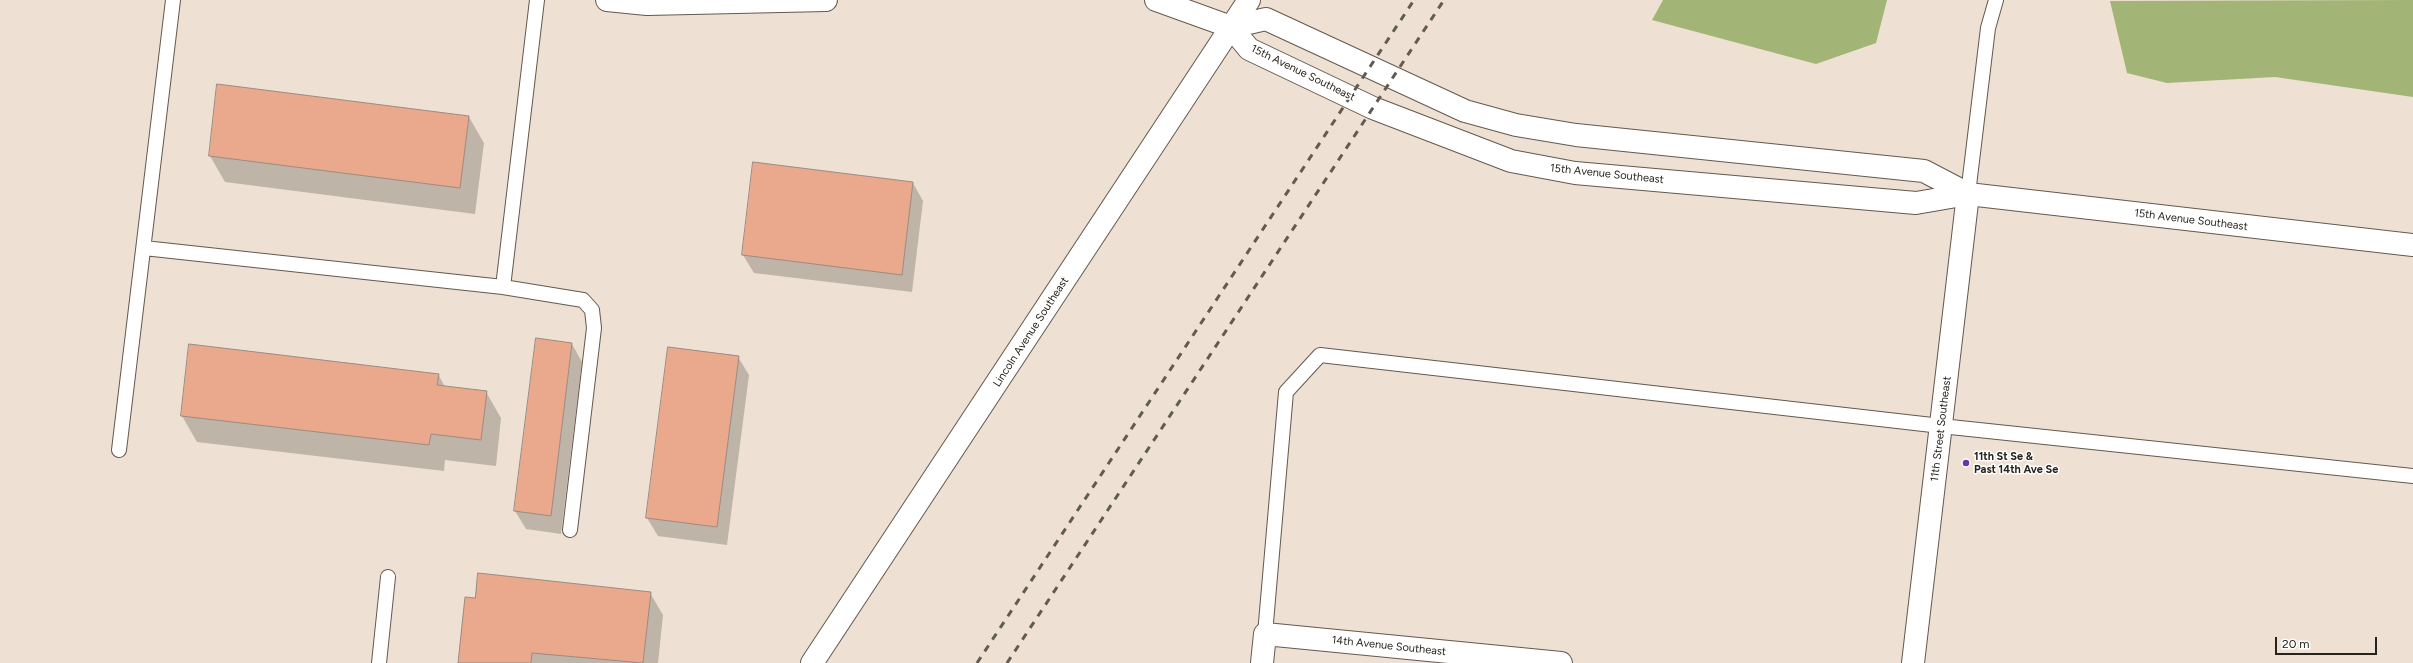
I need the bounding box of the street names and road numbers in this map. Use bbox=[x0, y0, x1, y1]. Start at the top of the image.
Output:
street label: 15th Avenue Southeast bbox=[1249, 42, 1357, 104]
street label: 15th Avenue Southeast bbox=[1549, 161, 1665, 187]
street label: 15th Avenue Southeast bbox=[2133, 206, 2249, 234]
street label: Lincoln Avenue Southeast bbox=[990, 275, 1072, 389]
street label: 11th Street Southeast bbox=[1928, 376, 1954, 482]
street label: 14th Avenue Southeast bbox=[1331, 633, 1447, 659]

